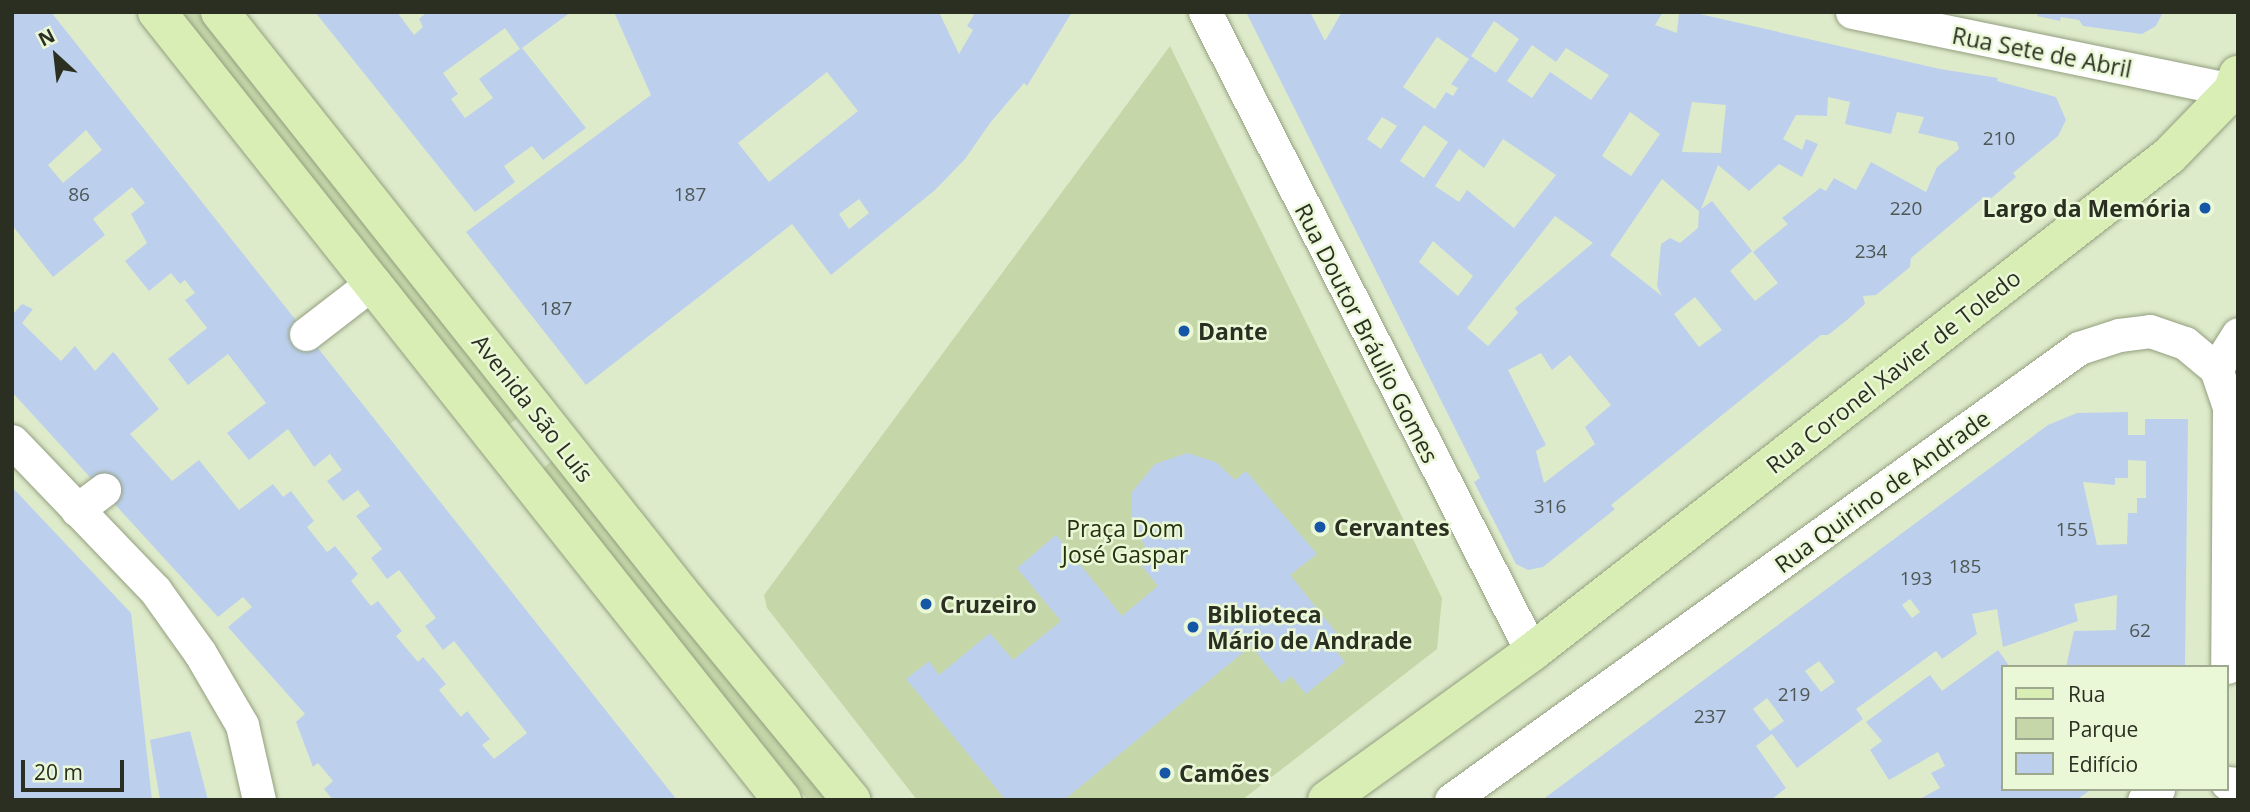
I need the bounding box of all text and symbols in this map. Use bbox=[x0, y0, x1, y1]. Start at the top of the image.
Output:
north arrow bbox=[21, 21, 91, 91]
street label: Rua Sete de Abril bbox=[1950, 21, 2134, 83]
text: N bbox=[34, 22, 59, 52]
house number: 210 bbox=[1983, 128, 2015, 150]
house number: 86 bbox=[68, 184, 90, 206]
house number: 187 bbox=[674, 184, 706, 206]
place label: Largo da Memória bbox=[1983, 194, 2191, 222]
house number: 220 bbox=[1890, 198, 1922, 220]
street label: Rua Doutor Bráulio Gomes bbox=[1289, 199, 1445, 467]
marker: Largo da Memória bbox=[2197, 200, 2213, 216]
house number: 234 bbox=[1855, 241, 1887, 263]
street label: Rua Coronel Xavier de Toledo bbox=[1760, 263, 2026, 479]
house number: 187 bbox=[540, 298, 572, 320]
place label: Dante bbox=[1198, 317, 1268, 345]
marker: Dante bbox=[1176, 323, 1192, 339]
street label: Avenida São Luís bbox=[467, 329, 599, 487]
street label: Rua Quirino de Andrade bbox=[1769, 404, 1995, 578]
house number: 316 bbox=[1534, 496, 1566, 518]
place label: Cervantes bbox=[1334, 513, 1450, 541]
park label: Praça Dom José Gaspar bbox=[1062, 514, 1188, 568]
marker: Cervantes bbox=[1312, 519, 1328, 535]
house number: 155 bbox=[2056, 519, 2088, 541]
house number: 185 bbox=[1949, 556, 1981, 578]
house number: 193 bbox=[1900, 568, 1932, 590]
place label: Cruzeiro bbox=[940, 590, 1037, 618]
marker: Cruzeiro bbox=[918, 596, 934, 612]
place label: Biblioteca Mário de Andrade bbox=[1207, 600, 1412, 654]
marker: Biblioteca Mário de Andrade bbox=[1185, 619, 1201, 635]
house number: 62 bbox=[2129, 620, 2151, 642]
legend bbox=[2002, 665, 2229, 791]
text: Rua bbox=[2068, 680, 2106, 708]
house number: 219 bbox=[1778, 684, 1810, 706]
house number: 237 bbox=[1694, 706, 1726, 728]
text: Parque bbox=[2068, 715, 2138, 743]
scale bar bbox=[24, 746, 128, 790]
text: Edifício bbox=[2068, 750, 2138, 778]
text: 20 m bbox=[34, 758, 83, 786]
place label: Camões bbox=[1179, 759, 1269, 787]
marker: Camões bbox=[1157, 765, 1173, 781]

